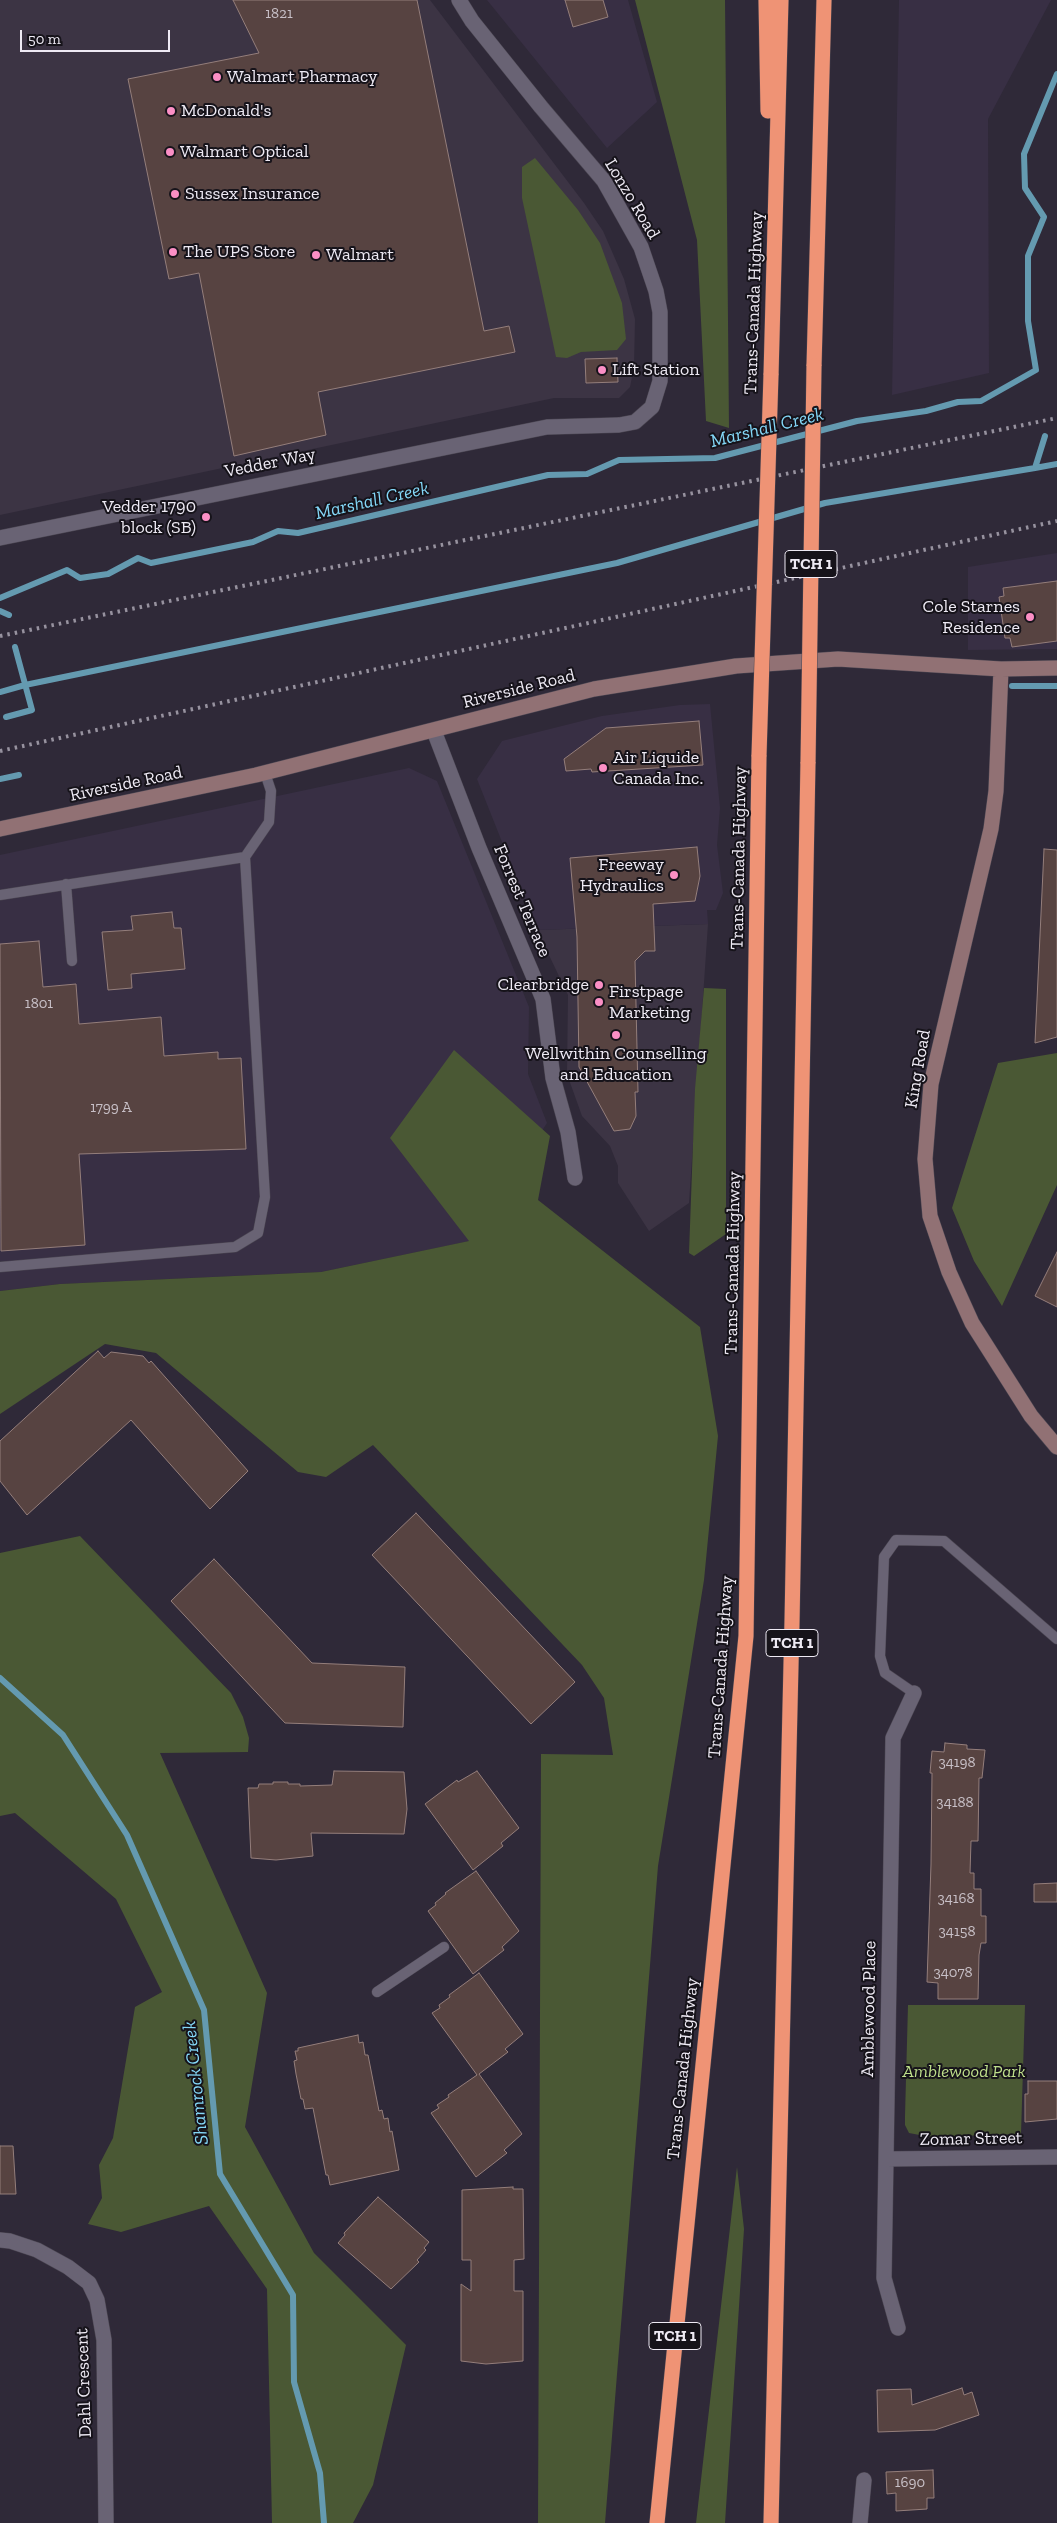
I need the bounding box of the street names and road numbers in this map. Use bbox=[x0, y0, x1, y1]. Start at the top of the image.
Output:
street label: Lonzo Road bbox=[600, 155, 664, 243]
street label: Trans-Canada Highway bbox=[740, 211, 768, 395]
street label: Vedder Way bbox=[223, 444, 317, 482]
road number: TCH 1 bbox=[785, 550, 837, 578]
street label: Riverside Road bbox=[461, 665, 577, 713]
street label: Riverside Road bbox=[68, 761, 184, 807]
street label: Trans-Canada Highway bbox=[727, 766, 751, 950]
street label: Forrest Terrace bbox=[489, 841, 555, 961]
street label: King Road bbox=[900, 1028, 936, 1110]
street label: Trans-Canada Highway bbox=[721, 1171, 745, 1355]
street label: Trans-Canada Highway bbox=[704, 1575, 738, 1759]
road number: TCH 1 bbox=[766, 1630, 818, 1656]
street label: Amblewood Place bbox=[857, 1941, 881, 2077]
street label: Trans-Canada Highway bbox=[663, 1977, 703, 2161]
street label: Zomar Street bbox=[919, 2127, 1023, 2151]
road number: TCH 1 bbox=[649, 2322, 701, 2350]
street label: Dahl Crescent bbox=[71, 2328, 97, 2438]

